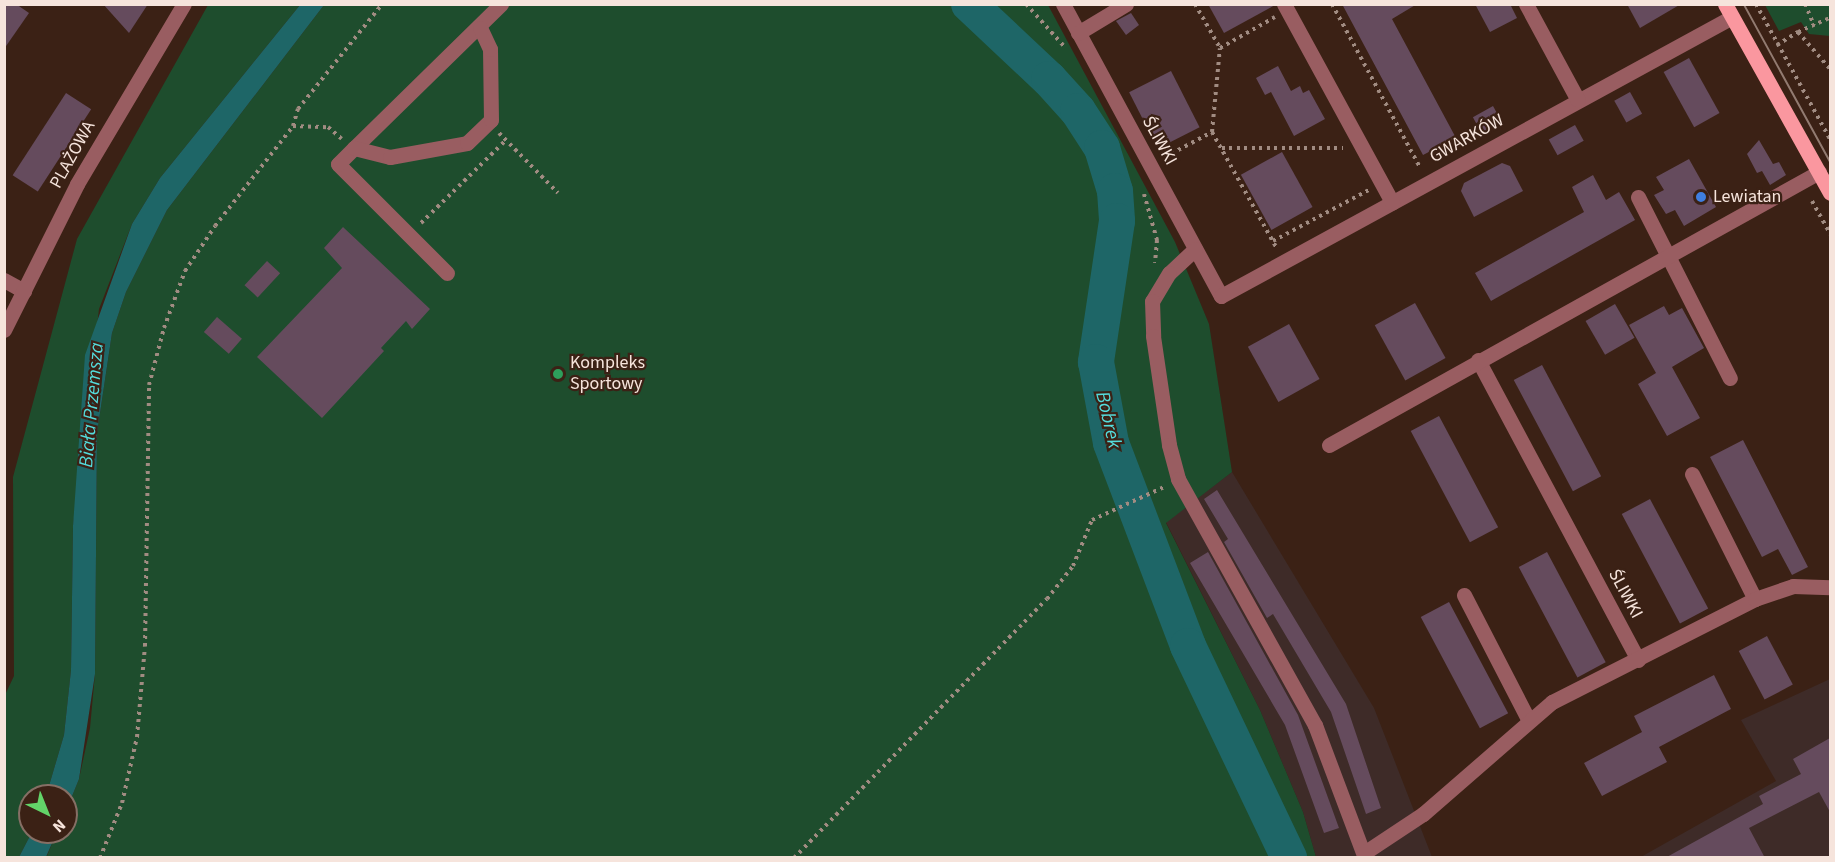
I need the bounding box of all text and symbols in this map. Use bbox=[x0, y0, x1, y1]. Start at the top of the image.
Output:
street label: GWARKÓW bbox=[1426, 110, 1508, 168]
street label: ŚLIWKI bbox=[1137, 113, 1181, 169]
street label: PLAŻOWA bbox=[46, 118, 100, 192]
place label: Lewiatan bbox=[1713, 186, 1781, 208]
marker: Lewiatan bbox=[1694, 190, 1708, 204]
water label: Biała Przemsza bbox=[75, 342, 109, 468]
place label: Kompleks Sportowy bbox=[570, 353, 645, 395]
marker: Kompleks Sportowy bbox=[551, 367, 565, 381]
water label: Bobrek bbox=[1090, 389, 1126, 451]
street label: ŚLIWKI bbox=[1603, 566, 1647, 622]
north arrow bbox=[18, 784, 78, 844]
text: N bbox=[48, 814, 70, 837]

